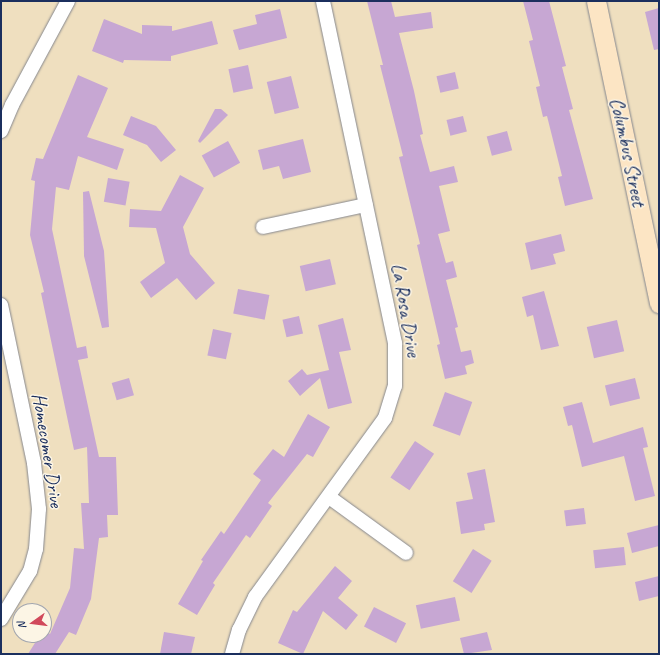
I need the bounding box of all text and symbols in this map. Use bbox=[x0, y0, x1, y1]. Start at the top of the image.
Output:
street label: Columbus Street bbox=[605, 95, 651, 209]
street label: La Rosa Drive bbox=[386, 261, 426, 359]
street label: Homecomer Drive bbox=[27, 391, 69, 509]
north arrow bbox=[12, 603, 52, 643]
text: N bbox=[14, 621, 29, 631]

